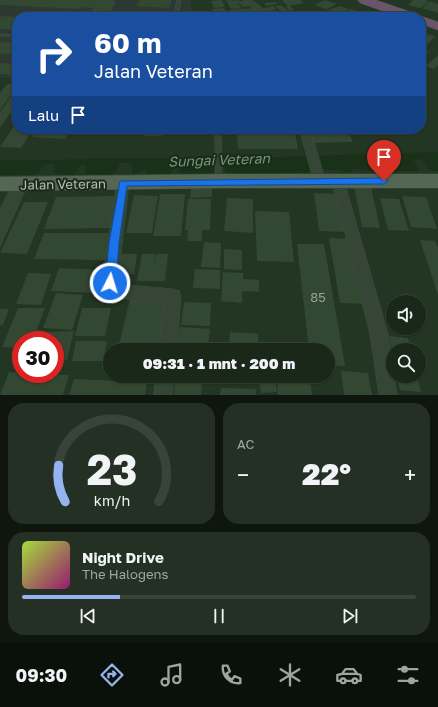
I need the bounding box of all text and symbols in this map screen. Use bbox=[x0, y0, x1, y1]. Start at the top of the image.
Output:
text: 60 m bbox=[94, 26, 161, 59]
icon: right bbox=[28, 28, 80, 80]
text: Jalan Veteran bbox=[94, 60, 213, 82]
icon: arrive bbox=[67, 104, 89, 126]
text: Lalu bbox=[28, 106, 59, 124]
pin bbox=[367, 140, 401, 181]
icon: arrive bbox=[373, 146, 395, 168]
water label: Sungai Veteran bbox=[168, 149, 272, 170]
street label: Jalan Veteran bbox=[20, 175, 106, 193]
position arrow bbox=[89, 262, 131, 304]
house number: 85 bbox=[310, 289, 326, 305]
map controls bbox=[386, 295, 426, 383]
button: sound bbox=[386, 295, 426, 335]
speed limit sign: 30 bbox=[12, 331, 64, 383]
button: search bbox=[386, 343, 426, 383]
text: 09:31 · 1 mnt · 200 m bbox=[143, 354, 295, 372]
text: AC bbox=[237, 436, 254, 452]
text: 23 bbox=[86, 443, 137, 493]
text: 22° bbox=[302, 456, 351, 492]
text: − bbox=[237, 461, 249, 488]
text: + bbox=[404, 461, 416, 488]
text: km/h bbox=[93, 491, 130, 508]
text: Night Drive bbox=[82, 548, 164, 566]
text: The Halogens bbox=[82, 566, 168, 582]
icon: previous bbox=[77, 605, 99, 627]
icon: pause bbox=[208, 605, 230, 627]
icon: next bbox=[339, 605, 361, 627]
icon: directions bbox=[98, 661, 126, 689]
icon: music bbox=[158, 661, 186, 689]
icon: phone bbox=[217, 661, 245, 689]
icon: climate bbox=[276, 661, 304, 689]
icon: car bbox=[335, 661, 363, 689]
icon: filters bbox=[394, 661, 422, 689]
text: 09:30 bbox=[16, 664, 67, 686]

